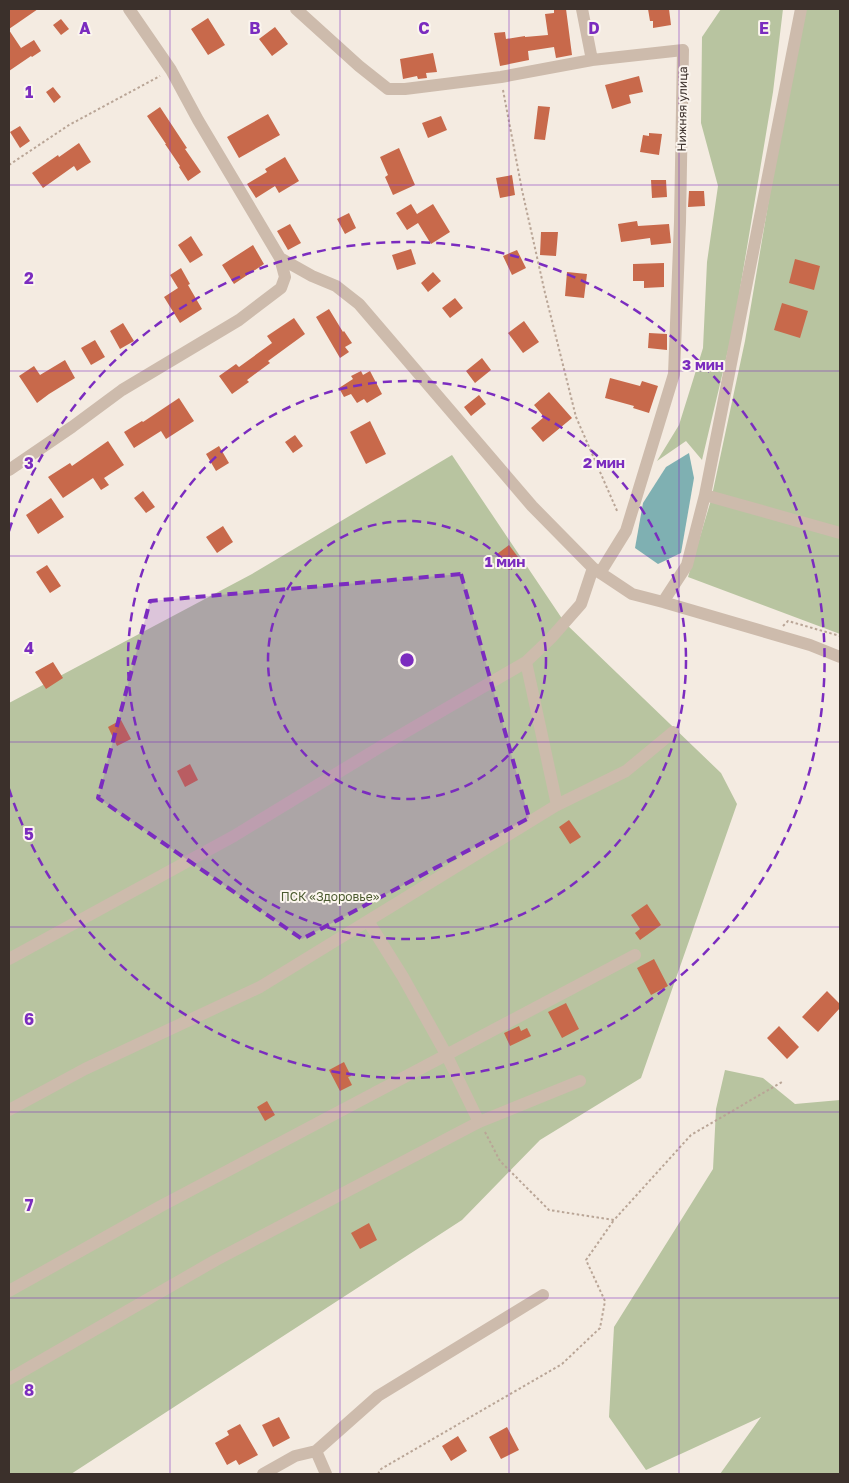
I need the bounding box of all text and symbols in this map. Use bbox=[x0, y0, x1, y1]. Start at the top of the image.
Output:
text: A bbox=[79, 18, 91, 38]
text: B bbox=[249, 18, 261, 38]
text: C bbox=[418, 18, 430, 38]
text: D bbox=[588, 18, 600, 38]
text: E bbox=[759, 18, 769, 38]
street label: Нижняя улица bbox=[674, 66, 690, 152]
text: 1 bbox=[25, 82, 33, 102]
text: 2 bbox=[24, 268, 34, 288]
text: 3 мин bbox=[682, 355, 724, 373]
text: 3 bbox=[24, 453, 34, 473]
text: 2 мин bbox=[583, 453, 625, 471]
text: 1 мин bbox=[485, 552, 525, 570]
text: 4 bbox=[24, 638, 34, 658]
centre of rings bbox=[398, 651, 416, 669]
text: 5 bbox=[24, 824, 34, 844]
park label: ПСК «Здоровье» bbox=[281, 889, 380, 904]
text: 6 bbox=[24, 1009, 34, 1029]
text: 7 bbox=[25, 1195, 34, 1215]
text: 8 bbox=[24, 1380, 34, 1400]

